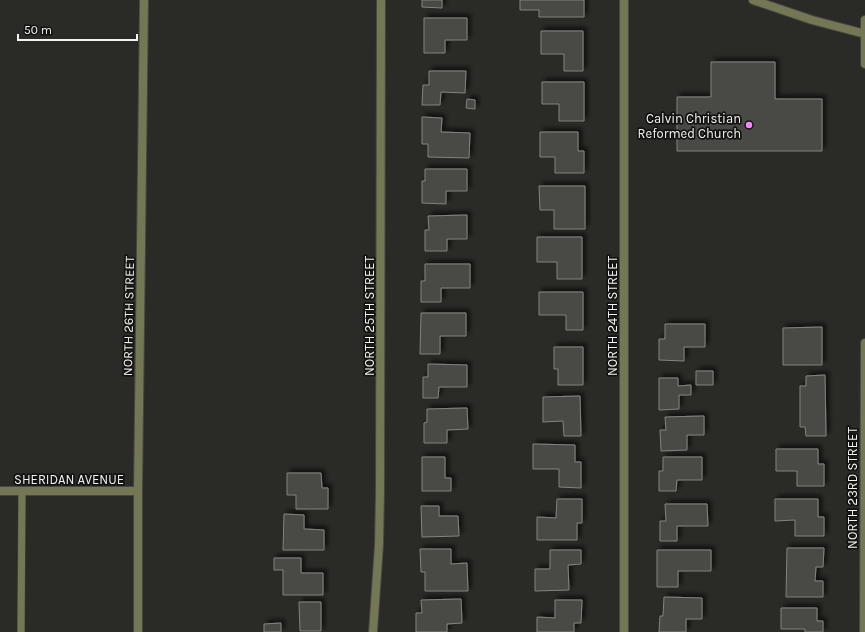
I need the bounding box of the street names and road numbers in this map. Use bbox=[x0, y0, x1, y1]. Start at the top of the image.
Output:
street label: NORTH 26TH STREET bbox=[120, 255, 137, 376]
street label: NORTH 25TH STREET bbox=[362, 255, 377, 376]
street label: NORTH 24TH STREET bbox=[605, 255, 620, 376]
street label: NORTH 23RD STREET bbox=[845, 427, 860, 549]
street label: SHERIDAN AVENUE bbox=[14, 472, 124, 487]

